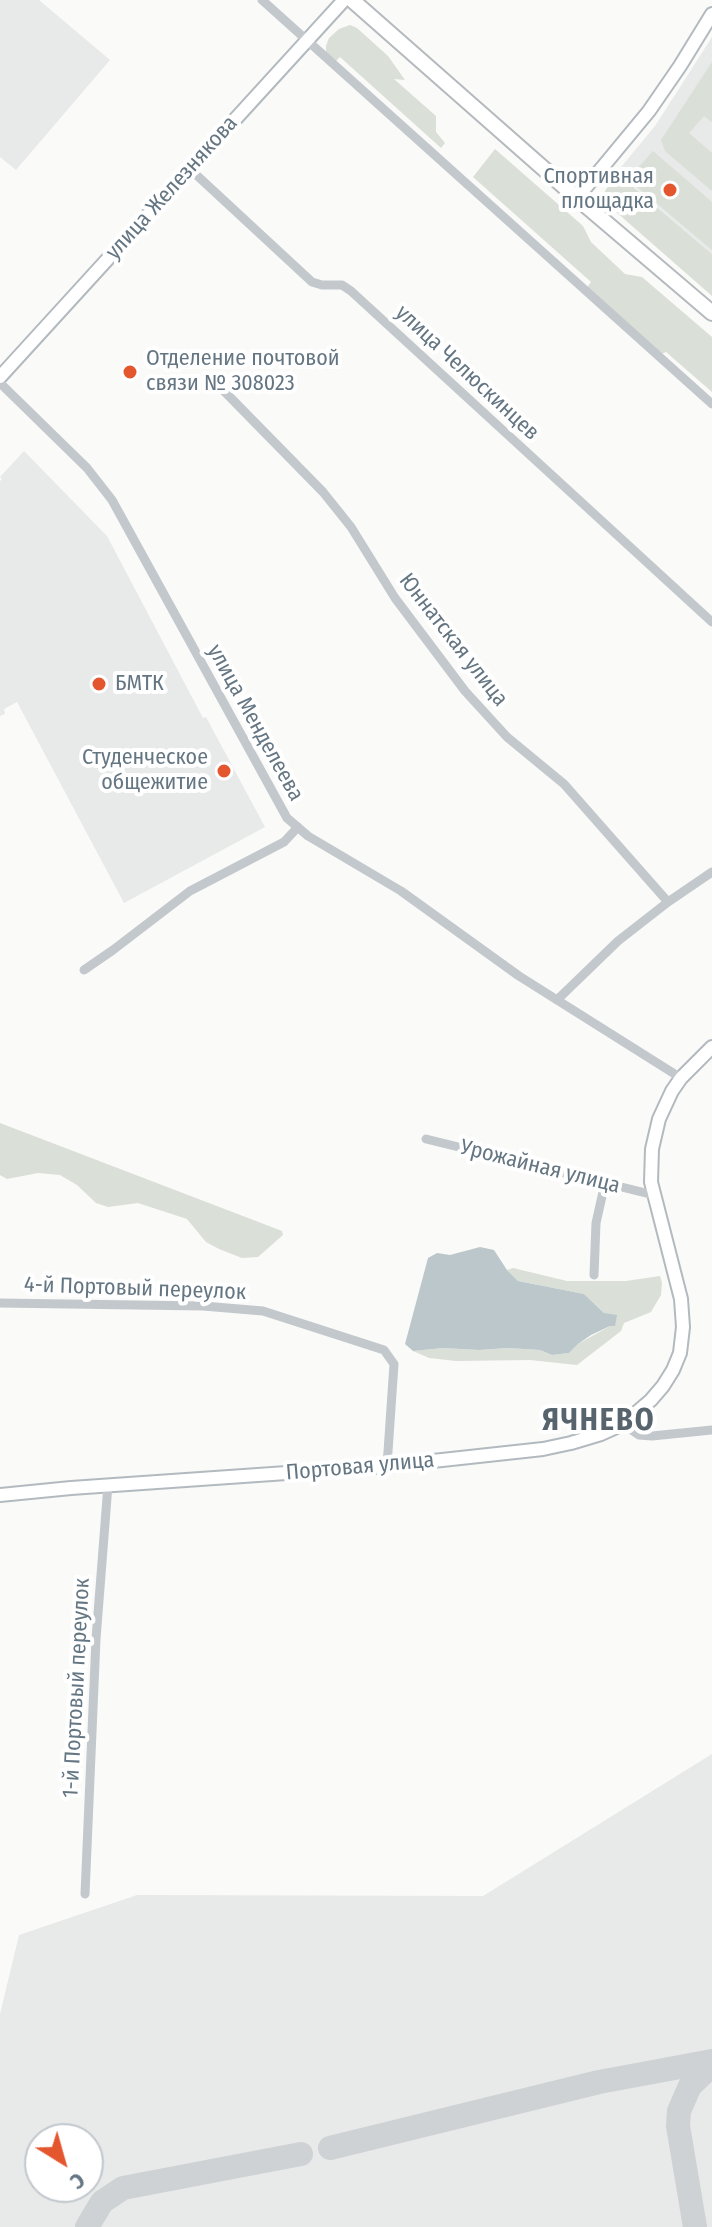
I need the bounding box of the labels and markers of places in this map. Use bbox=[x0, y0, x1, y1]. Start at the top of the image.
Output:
place label: Спортивная площадка bbox=[543, 164, 654, 216]
marker: Спортивная площадка bbox=[661, 181, 679, 199]
place label: Отделение почтовой связи № 308023 bbox=[146, 346, 340, 398]
marker: Отделение почтовой связи № 308023 bbox=[121, 363, 139, 381]
place label: БМТК bbox=[115, 671, 164, 697]
marker: БМТК bbox=[90, 675, 108, 693]
place label: Студенческое общежитие bbox=[82, 745, 208, 796]
marker: Студенческое общежитие bbox=[215, 762, 233, 780]

